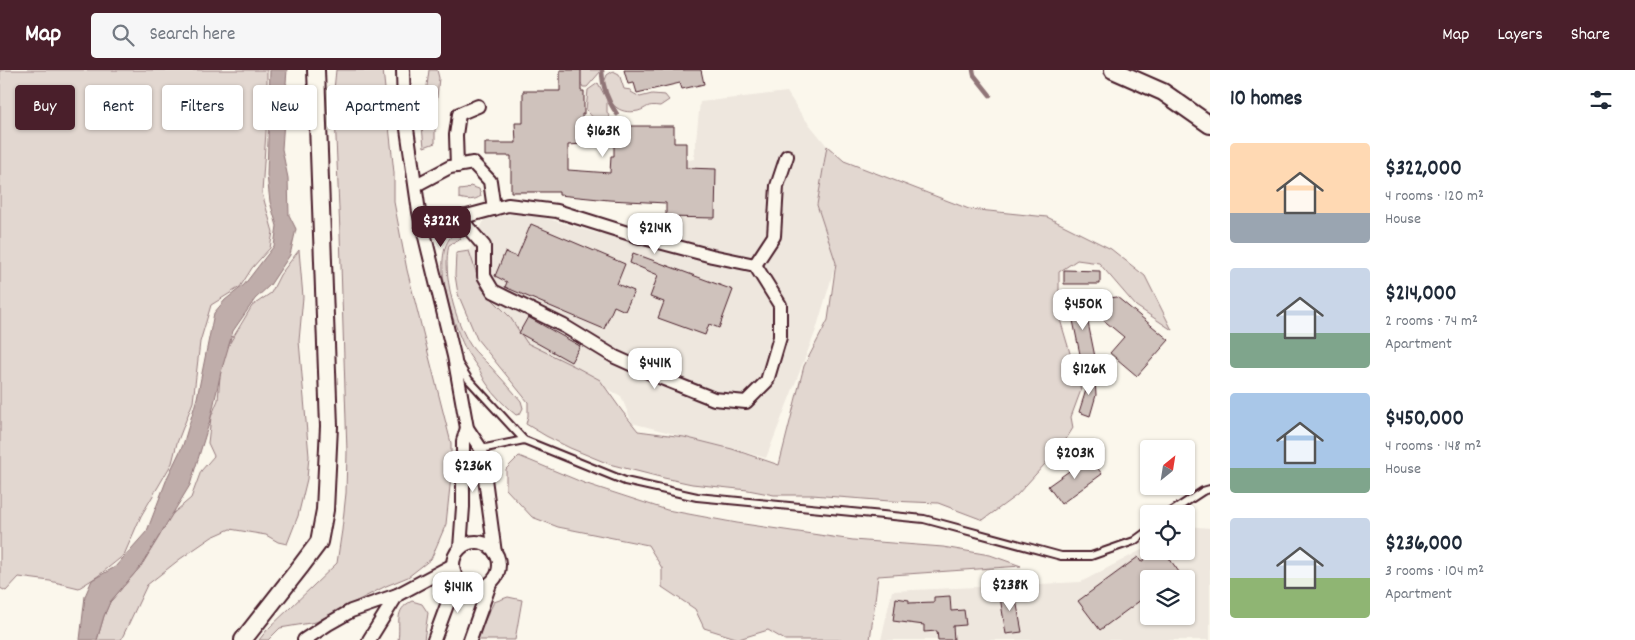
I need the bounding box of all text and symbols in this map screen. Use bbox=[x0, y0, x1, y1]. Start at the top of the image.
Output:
search box bbox=[91, 13, 441, 58]
text: Map bbox=[25, 18, 61, 52]
icon: search bbox=[109, 21, 137, 49]
text: Search here bbox=[149, 22, 235, 49]
text: Map bbox=[1442, 23, 1469, 48]
text: Layers bbox=[1497, 23, 1543, 48]
text: Share bbox=[1571, 23, 1610, 48]
chip: Buy bbox=[15, 85, 75, 130]
chip: Rent bbox=[85, 85, 152, 130]
chip: Filters bbox=[162, 85, 243, 130]
chip: New bbox=[253, 85, 317, 130]
chip: Apartment bbox=[327, 85, 438, 130]
text: 10 homes bbox=[1230, 85, 1302, 115]
icon: filters bbox=[1587, 86, 1615, 114]
pin: $163K bbox=[568, 116, 638, 158]
text: $163K bbox=[586, 120, 620, 143]
text: $322,000 bbox=[1385, 155, 1462, 185]
icon: home bbox=[1270, 163, 1330, 223]
text: 4 rooms · 120 m² bbox=[1385, 185, 1484, 208]
pin: $322K bbox=[406, 206, 476, 248]
text: House bbox=[1385, 208, 1421, 231]
text: $322K bbox=[423, 210, 459, 233]
pin: $214K bbox=[620, 212, 690, 255]
text: $214K bbox=[639, 217, 671, 240]
text: $214,000 bbox=[1385, 280, 1456, 310]
pin: $450K bbox=[1048, 288, 1118, 331]
icon: home bbox=[1270, 288, 1330, 348]
text: $450K bbox=[1064, 293, 1102, 316]
text: 2 rooms · 74 m² bbox=[1385, 310, 1478, 333]
text: Apartment bbox=[1385, 333, 1452, 356]
pin: $441K bbox=[620, 348, 690, 390]
text: $441K bbox=[639, 352, 671, 375]
pin: $126K bbox=[1054, 354, 1124, 396]
text: $126K bbox=[1072, 358, 1106, 381]
text: $450,000 bbox=[1385, 405, 1464, 435]
icon: home bbox=[1270, 413, 1330, 473]
text: 4 rooms · 148 m² bbox=[1385, 435, 1481, 458]
pin: $203K bbox=[1040, 438, 1110, 480]
north arrow bbox=[1140, 440, 1195, 495]
map controls bbox=[1140, 440, 1195, 625]
text: $203K bbox=[1056, 442, 1094, 465]
pin: $236K bbox=[438, 450, 508, 493]
text: $236K bbox=[454, 455, 492, 478]
text: House bbox=[1385, 458, 1421, 481]
button: locate bbox=[1140, 505, 1195, 560]
text: $236,000 bbox=[1385, 530, 1463, 560]
icon: home bbox=[1270, 538, 1330, 598]
text: 3 rooms · 104 m² bbox=[1385, 560, 1484, 583]
pin: $238K bbox=[975, 570, 1045, 612]
button: layers bbox=[1140, 570, 1195, 625]
pin: $141K bbox=[423, 572, 493, 614]
text: $238K bbox=[992, 574, 1028, 597]
text: $141K bbox=[443, 576, 473, 599]
text: Apartment bbox=[1385, 583, 1452, 606]

